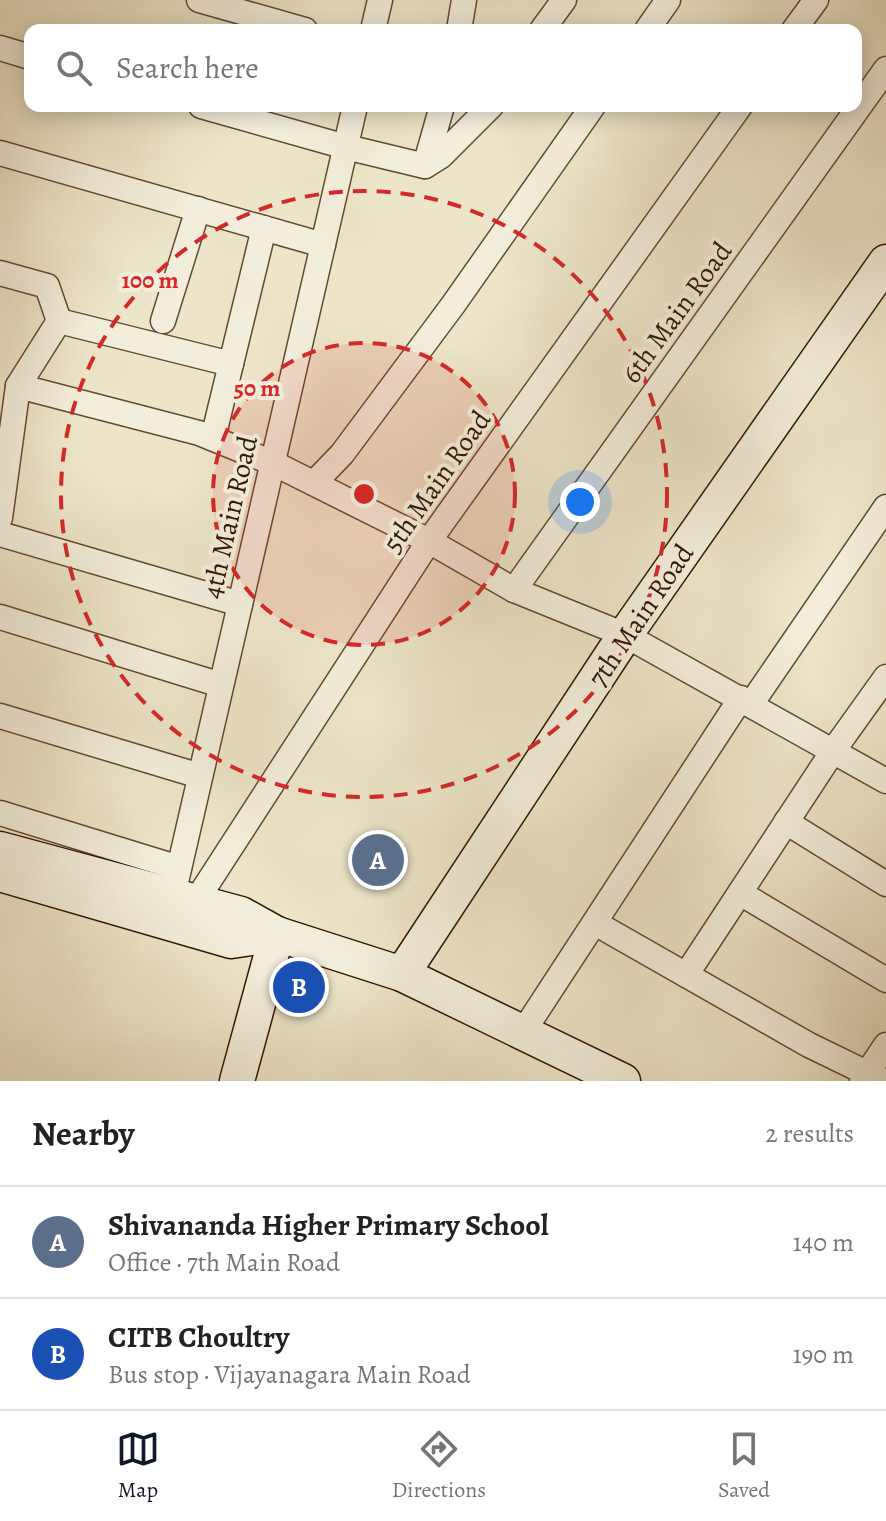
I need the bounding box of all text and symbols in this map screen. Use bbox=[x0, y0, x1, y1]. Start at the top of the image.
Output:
search box bbox=[24, 24, 862, 112]
icon: search bbox=[52, 46, 96, 90]
text: Search here bbox=[116, 48, 259, 88]
street label: 6th Main Road bbox=[613, 233, 742, 391]
text: 100 m bbox=[121, 264, 179, 296]
text: 50 m bbox=[234, 372, 280, 404]
street label: 5th Main Road bbox=[374, 402, 500, 560]
street label: 4th Main Road bbox=[193, 431, 267, 602]
centre of rings bbox=[350, 480, 378, 508]
your location bbox=[560, 482, 600, 522]
street label: 7th Main Road bbox=[579, 536, 703, 695]
pin: A bbox=[352, 830, 404, 890]
pin: B bbox=[273, 957, 325, 1017]
text: Nearby bbox=[32, 1110, 135, 1157]
text: 2 results bbox=[765, 1116, 854, 1151]
text: Shivananda Higher Primary School bbox=[108, 1205, 549, 1245]
text: A bbox=[50, 1225, 66, 1260]
text: 140 m bbox=[793, 1225, 854, 1260]
text: Office · 7th Main Road bbox=[108, 1245, 340, 1280]
text: CITB Choultry bbox=[108, 1317, 289, 1357]
text: B bbox=[50, 1337, 66, 1372]
text: 190 m bbox=[793, 1337, 854, 1372]
text: Bus stop · Vijayanagara Main Road bbox=[108, 1357, 471, 1392]
tab: Map bbox=[116, 1427, 160, 1505]
tab: Directions bbox=[392, 1427, 486, 1505]
tab: Saved bbox=[718, 1427, 770, 1505]

